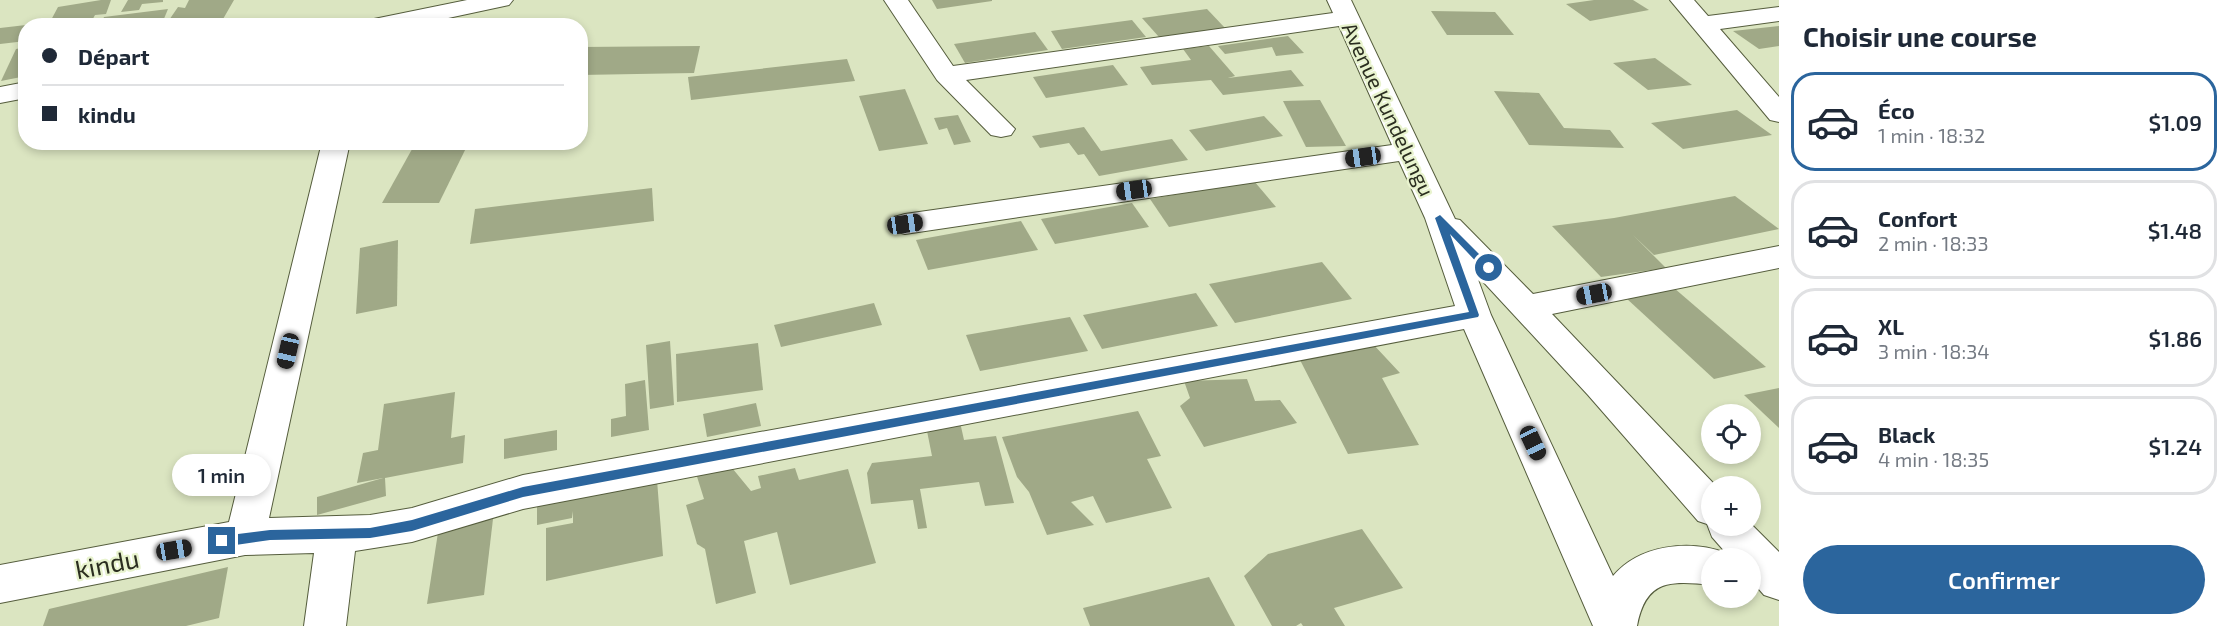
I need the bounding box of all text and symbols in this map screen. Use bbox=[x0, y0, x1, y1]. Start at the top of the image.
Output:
street label: Avenue Kundelungu bbox=[1338, 18, 1440, 200]
text: Choisir une course bbox=[1803, 20, 2037, 52]
text: Départ bbox=[78, 43, 150, 69]
icon: car bbox=[1806, 95, 1860, 149]
text: Éco bbox=[1878, 97, 1915, 123]
text: kindu bbox=[78, 101, 136, 127]
text: $1.09 bbox=[2149, 109, 2202, 135]
text: 1 min · 18:32 bbox=[1878, 123, 1985, 147]
car bbox=[1344, 146, 1382, 168]
car bbox=[1115, 179, 1153, 201]
icon: car bbox=[1806, 203, 1860, 257]
text: Confort bbox=[1878, 205, 1957, 231]
car bbox=[886, 213, 924, 235]
text: $1.48 bbox=[2148, 217, 2202, 243]
text: 2 min · 18:33 bbox=[1878, 231, 1989, 255]
route start bbox=[1475, 254, 1502, 281]
car bbox=[1575, 282, 1613, 306]
icon: car bbox=[1806, 311, 1860, 365]
text: XL bbox=[1878, 313, 1904, 339]
text: $1.86 bbox=[2149, 325, 2202, 351]
car bbox=[275, 331, 301, 371]
text: 3 min · 18:34 bbox=[1878, 339, 1990, 363]
map controls bbox=[1701, 404, 1761, 608]
button: locate bbox=[1701, 404, 1761, 464]
icon: car bbox=[1806, 419, 1860, 473]
text: Black bbox=[1878, 421, 1935, 447]
car bbox=[1517, 423, 1549, 463]
text: $1.24 bbox=[2149, 433, 2202, 459]
text: 4 min · 18:35 bbox=[1878, 447, 1989, 471]
callout: 1 min bbox=[172, 454, 272, 496]
text: 1 min bbox=[198, 463, 245, 487]
button: + bbox=[1701, 476, 1761, 536]
route end bbox=[208, 527, 235, 554]
car bbox=[155, 538, 193, 562]
street label: kindu bbox=[72, 542, 142, 584]
button: Confirmer bbox=[1803, 545, 2205, 614]
button: − bbox=[1701, 548, 1761, 608]

